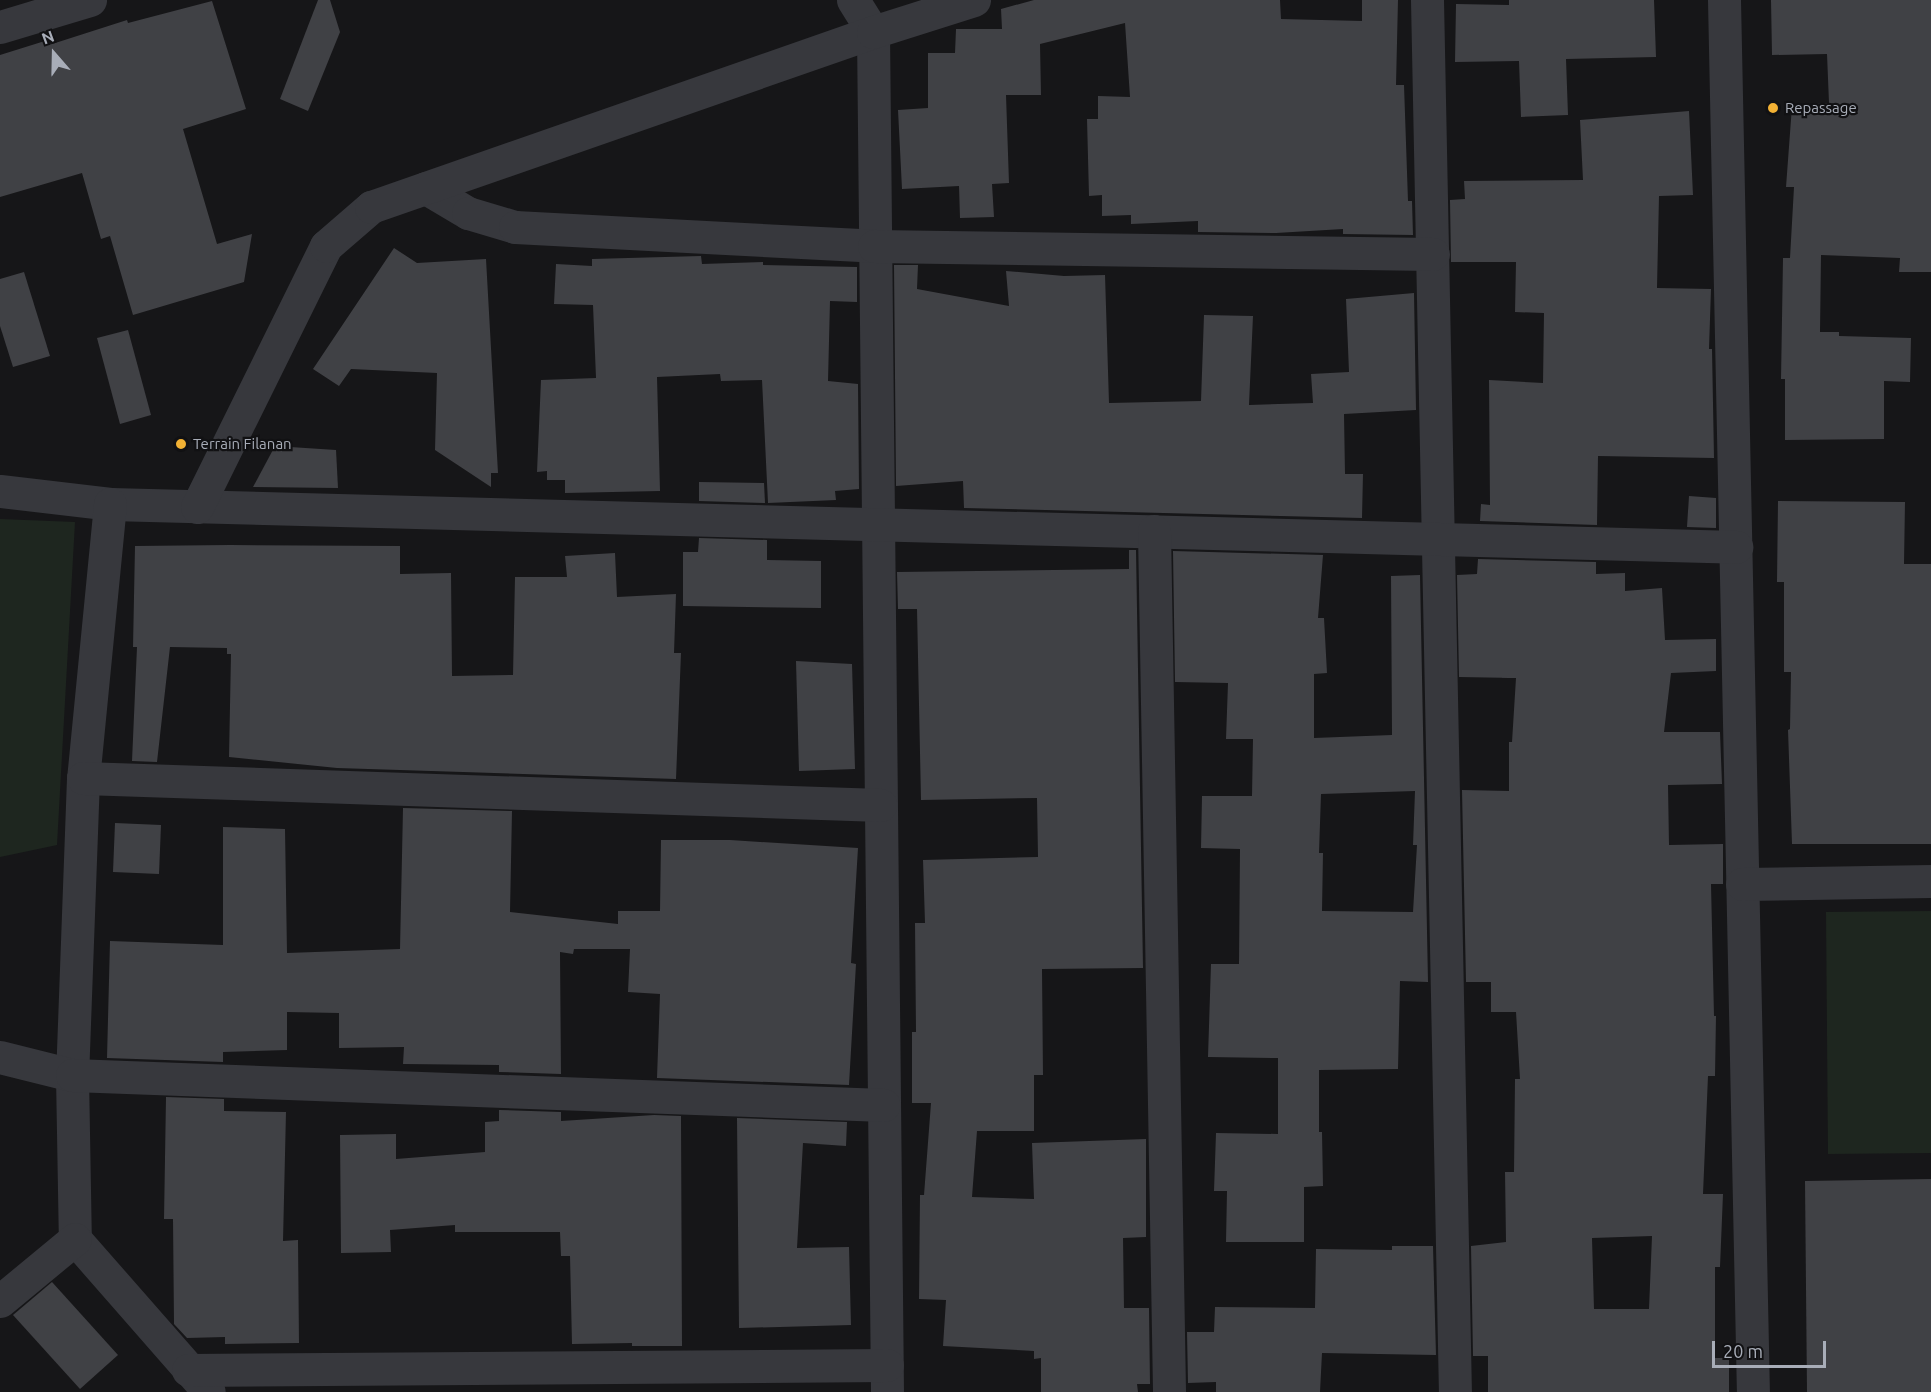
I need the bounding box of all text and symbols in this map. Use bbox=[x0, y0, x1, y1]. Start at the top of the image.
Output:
north arrow bbox=[24, 24, 84, 84]
text: N bbox=[39, 27, 57, 48]
place label: Repassage bbox=[1785, 99, 1857, 117]
marker: Repassage bbox=[1766, 101, 1780, 115]
place label: Terrain Filanan bbox=[193, 435, 292, 453]
marker: Terrain Filanan bbox=[174, 437, 188, 451]
scale bar bbox=[1715, 1329, 1829, 1367]
text: 20 m bbox=[1723, 1341, 1763, 1361]

